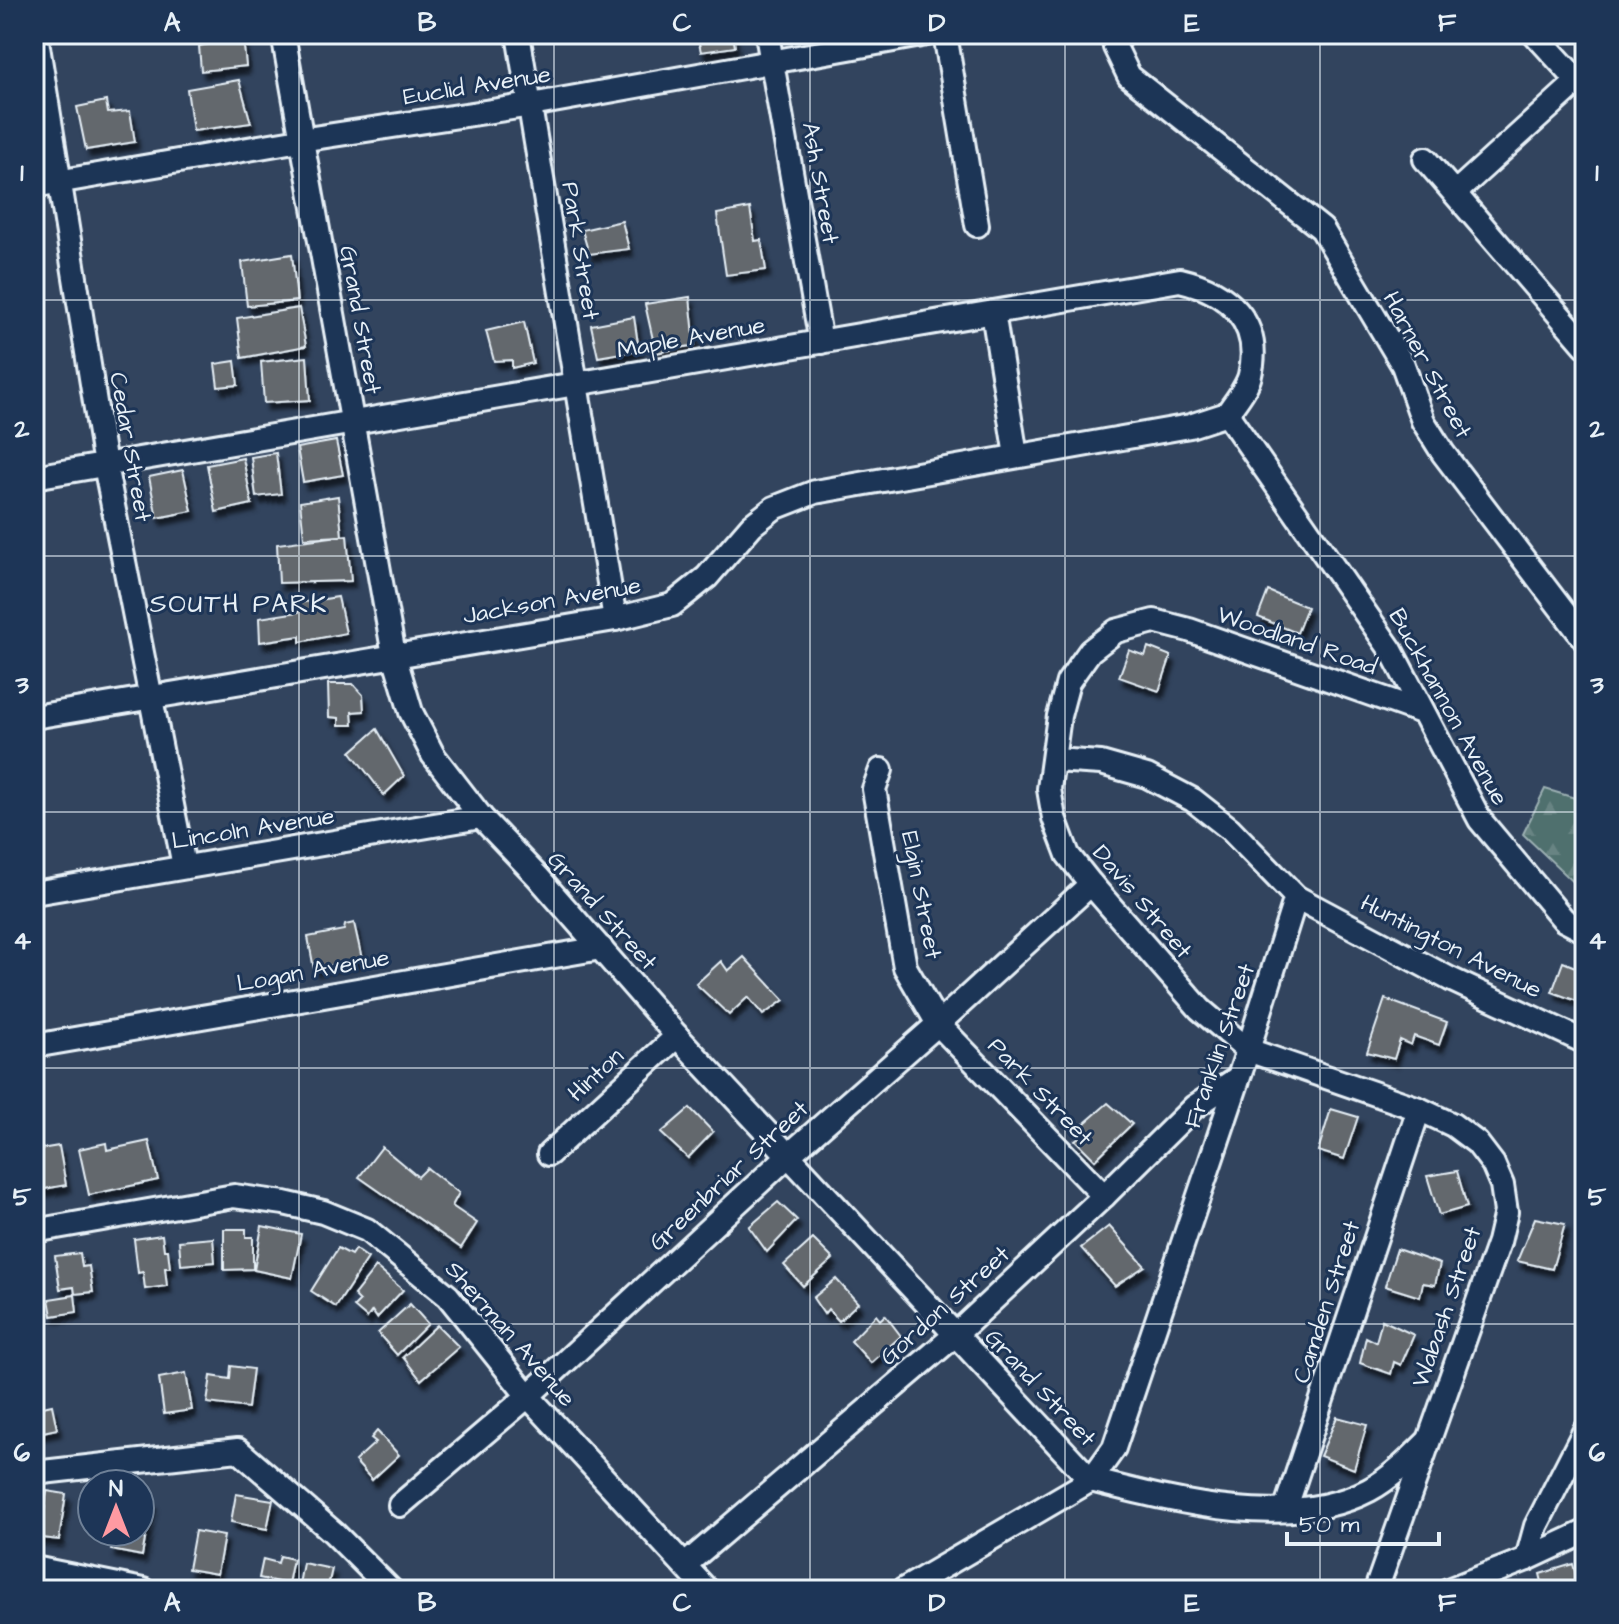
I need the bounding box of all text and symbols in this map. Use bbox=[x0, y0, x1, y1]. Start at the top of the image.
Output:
text: A bbox=[164, 5, 181, 41]
text: B bbox=[418, 5, 437, 41]
text: C bbox=[673, 5, 692, 41]
text: D bbox=[929, 5, 946, 41]
text: E bbox=[1184, 5, 1200, 41]
text: F bbox=[1438, 5, 1457, 41]
street label: Euclid Avenue bbox=[401, 58, 553, 114]
street label: Ash Street bbox=[793, 120, 847, 247]
text: 1 bbox=[20, 155, 24, 191]
text: 1 bbox=[1595, 155, 1599, 191]
street label: Park Street bbox=[552, 180, 608, 323]
street label: Grand Street bbox=[330, 243, 390, 397]
street label: Harner Street bbox=[1374, 286, 1480, 445]
street label: Maple Avenue bbox=[614, 308, 768, 368]
street label: Cedar Street bbox=[100, 370, 160, 525]
text: 2 bbox=[14, 411, 30, 447]
text: 2 bbox=[1589, 411, 1605, 447]
street label: Jackson Avenue bbox=[460, 569, 644, 633]
district label: SOUTH PARK bbox=[150, 586, 328, 622]
street label: Woodland Road bbox=[1213, 598, 1381, 684]
street label: Buckhannon Avenue bbox=[1380, 602, 1516, 812]
text: 3 bbox=[14, 667, 29, 703]
text: 3 bbox=[1589, 667, 1604, 703]
street label: Lincoln Avenue bbox=[169, 799, 337, 859]
street label: Elgin Street bbox=[891, 828, 950, 962]
street label: Davis Street bbox=[1084, 838, 1200, 967]
street label: Grand Street bbox=[539, 844, 665, 978]
street label: Huntington Avenue bbox=[1354, 887, 1547, 1008]
text: 4 bbox=[13, 923, 31, 959]
text: 4 bbox=[1588, 923, 1606, 959]
street label: Logan Avenue bbox=[234, 941, 392, 1002]
street label: Franklin Street bbox=[1176, 959, 1264, 1133]
street label: Park Street bbox=[979, 1030, 1101, 1154]
street label: Hinton bbox=[560, 1040, 632, 1110]
street label: Greenbriar Street bbox=[642, 1093, 817, 1259]
text: 5 bbox=[13, 1179, 32, 1215]
text: 5 bbox=[1588, 1179, 1607, 1215]
street label: Camden Street bbox=[1285, 1216, 1369, 1388]
street label: Wabash Street bbox=[1404, 1222, 1491, 1392]
street label: Gordon Street bbox=[872, 1238, 1018, 1374]
street label: Sherman Avenue bbox=[437, 1253, 583, 1415]
street label: Grand Street bbox=[976, 1322, 1104, 1455]
text: 6 bbox=[14, 1435, 31, 1471]
text: 6 bbox=[1589, 1435, 1606, 1471]
north arrow bbox=[76, 1468, 156, 1548]
text: N bbox=[109, 1474, 123, 1505]
scale bar bbox=[1287, 1496, 1439, 1546]
text: 50 m bbox=[1299, 1508, 1360, 1542]
text: A bbox=[164, 1585, 181, 1621]
text: B bbox=[418, 1585, 437, 1621]
text: C bbox=[673, 1585, 692, 1621]
text: D bbox=[929, 1585, 946, 1621]
text: E bbox=[1184, 1585, 1200, 1621]
text: F bbox=[1438, 1585, 1457, 1621]

